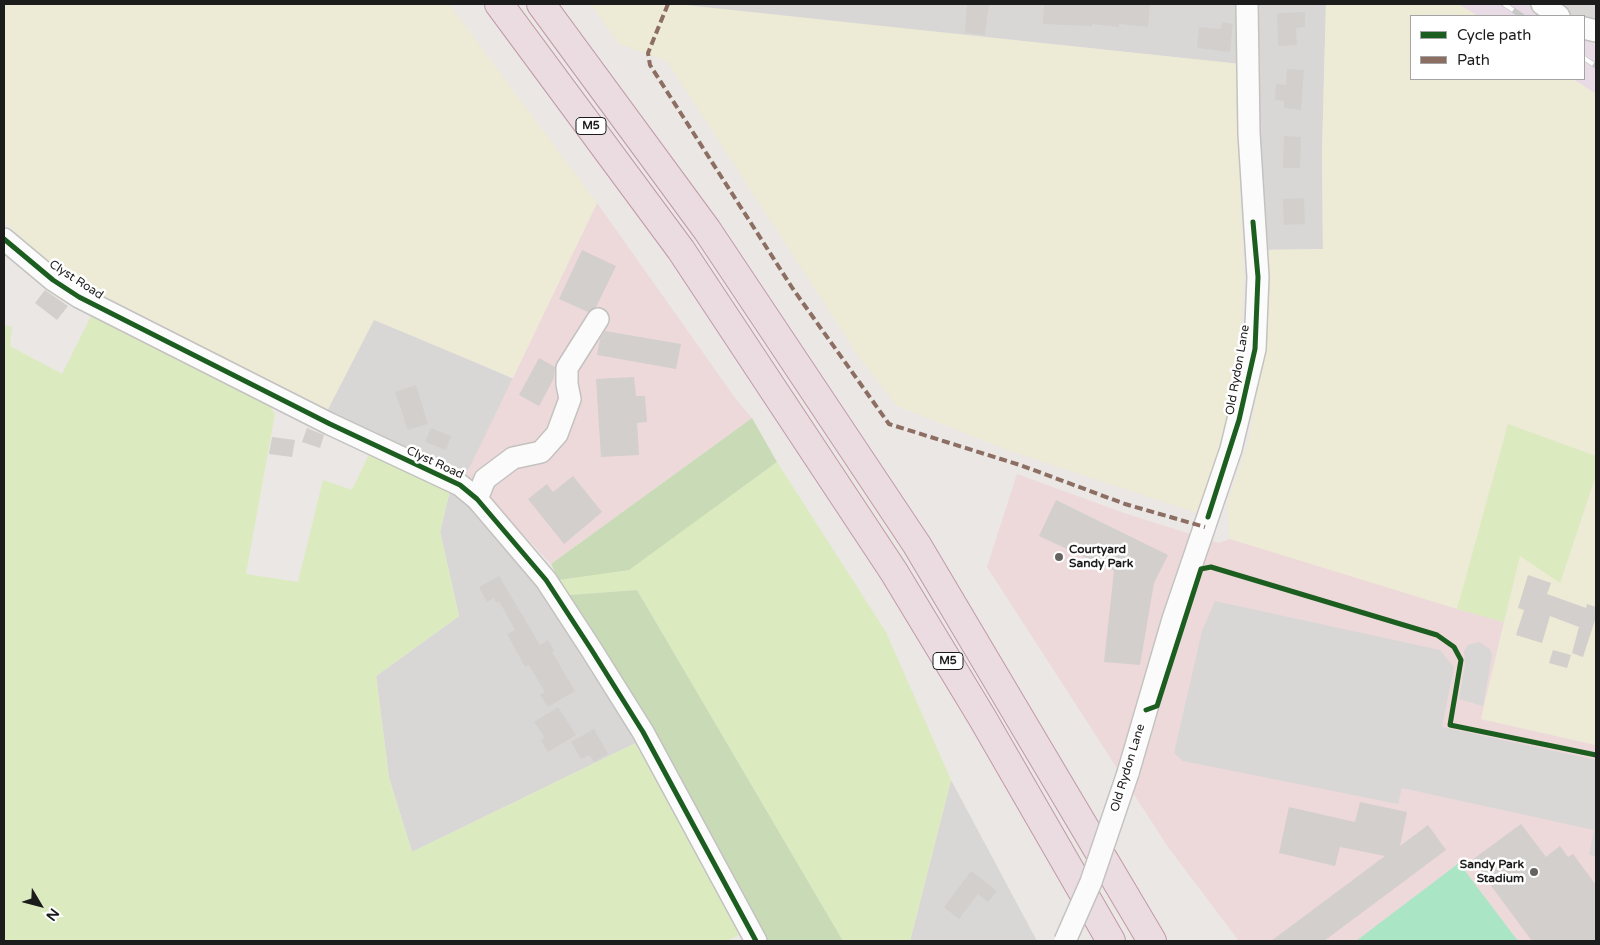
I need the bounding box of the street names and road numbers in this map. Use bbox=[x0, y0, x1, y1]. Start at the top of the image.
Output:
road number: M5 bbox=[576, 118, 606, 134]
street label: Clyst Road bbox=[46, 257, 106, 303]
street label: Old Rydon Lane bbox=[1223, 324, 1253, 416]
street label: Clyst Road bbox=[404, 444, 466, 482]
road number: M5 bbox=[933, 652, 963, 669]
street label: Old Rydon Lane bbox=[1108, 722, 1148, 814]

